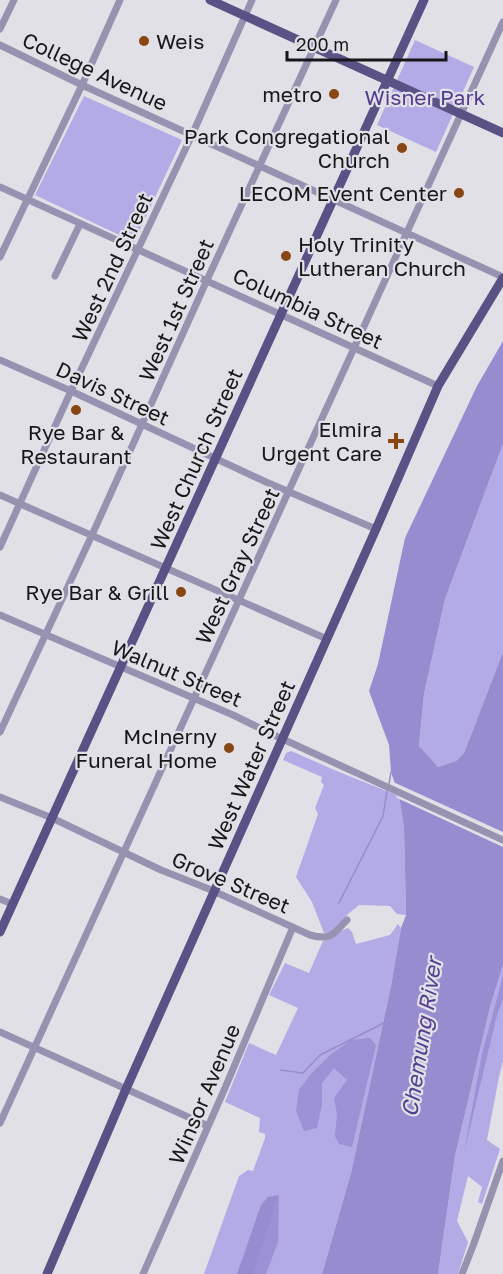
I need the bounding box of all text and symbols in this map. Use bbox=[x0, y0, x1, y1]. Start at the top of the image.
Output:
scale bar bbox=[287, 24, 446, 62]
street label: College Avenue bbox=[18, 26, 172, 116]
place label: Weis bbox=[156, 28, 204, 54]
text: 200 m bbox=[296, 33, 349, 55]
marker: Weis bbox=[137, 34, 151, 48]
place label: metro bbox=[262, 81, 322, 107]
park label: Wisner Park bbox=[365, 84, 486, 110]
marker: metro bbox=[327, 87, 341, 101]
place label: Park Congregational Church bbox=[184, 123, 390, 173]
marker: Park Congregational Church bbox=[395, 141, 409, 155]
place label: LECOM Event Center bbox=[239, 180, 447, 206]
marker: LECOM Event Center bbox=[452, 186, 466, 200]
street label: West 2nd Street bbox=[66, 188, 158, 346]
place label: Holy Trinity Lutheran Church bbox=[298, 231, 466, 281]
street label: West 1st Street bbox=[133, 235, 219, 385]
marker: Holy Trinity Lutheran Church bbox=[279, 249, 293, 263]
street label: Columbia Street bbox=[229, 262, 387, 354]
street label: Davis Street bbox=[52, 355, 174, 431]
street label: West Church Street bbox=[144, 364, 248, 554]
marker: Rye Bar & Restaurant bbox=[69, 403, 83, 417]
place label: Elmira Urgent Care bbox=[261, 416, 382, 466]
place label: Rye Bar & Restaurant bbox=[20, 419, 132, 469]
marker: Elmira Urgent Care bbox=[387, 432, 405, 450]
street label: West Gray Street bbox=[189, 484, 285, 648]
place label: Rye Bar & Grill bbox=[25, 579, 169, 605]
marker: Rye Bar & Grill bbox=[174, 585, 188, 599]
street label: Walnut Street bbox=[108, 634, 246, 712]
street label: West Water Street bbox=[202, 676, 300, 854]
place label: McInerny Funeral Home bbox=[76, 723, 217, 773]
marker: McInerny Funeral Home bbox=[222, 741, 236, 755]
street label: Grove Street bbox=[168, 845, 294, 919]
water label: Chemung River bbox=[395, 952, 447, 1118]
street label: Winsor Avenue bbox=[163, 1020, 245, 1168]

